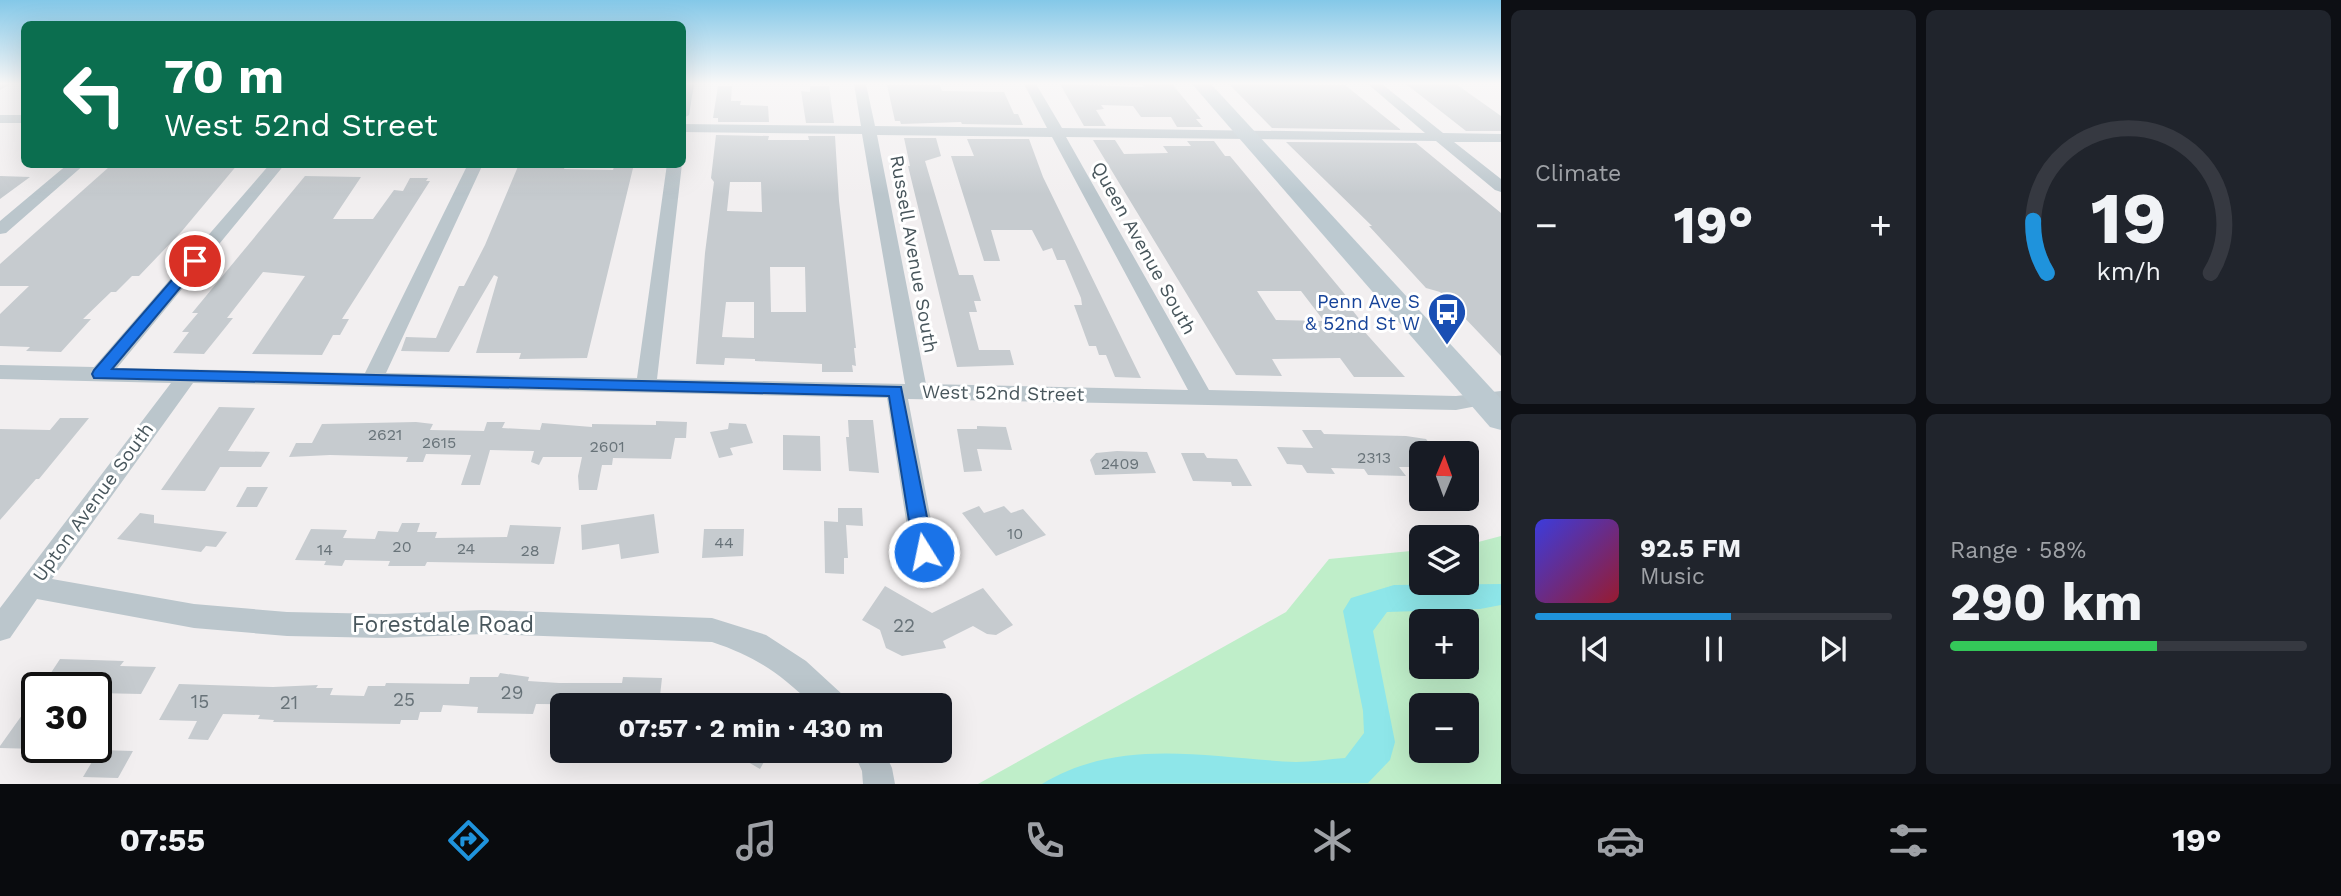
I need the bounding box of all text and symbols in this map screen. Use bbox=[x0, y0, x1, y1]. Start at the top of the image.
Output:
text: 70 m bbox=[164, 47, 284, 105]
icon: left bbox=[49, 49, 140, 140]
text: West 52nd Street bbox=[164, 106, 438, 144]
street label: Russell Avenue South bbox=[885, 153, 943, 355]
street label: Queen Avenue South bbox=[1087, 158, 1201, 338]
text: Climate bbox=[1535, 160, 1621, 187]
text: 19 bbox=[2090, 175, 2167, 261]
text: 19° bbox=[1673, 195, 1754, 256]
text: − bbox=[1535, 203, 1558, 247]
text: + bbox=[1869, 203, 1892, 247]
pin bbox=[165, 231, 225, 291]
icon: arrive bbox=[176, 242, 214, 280]
text: km/h bbox=[2096, 257, 2161, 286]
place label: Penn Ave S & 52nd St W bbox=[1305, 290, 1420, 335]
bus stop icon: Penn Ave S & 52nd St W bbox=[1426, 291, 1468, 346]
street label: West 52nd Street bbox=[922, 380, 1084, 406]
street label: Upton Avenue South bbox=[28, 418, 158, 586]
house number: 2621 bbox=[368, 425, 402, 444]
house number: 2615 bbox=[422, 433, 456, 452]
house number: 2601 bbox=[589, 437, 625, 456]
north arrow bbox=[1409, 441, 1479, 511]
map controls bbox=[1409, 441, 1479, 763]
house number: 2313 bbox=[1357, 448, 1391, 467]
house number: 2409 bbox=[1101, 454, 1139, 473]
position arrow bbox=[887, 515, 961, 589]
house number: 10 bbox=[1007, 524, 1023, 543]
button: layers bbox=[1409, 525, 1479, 595]
house number: 44 bbox=[714, 533, 734, 552]
text: 92.5 FM bbox=[1640, 533, 1741, 563]
house number: 20 bbox=[392, 537, 412, 556]
text: Range · 58% bbox=[1950, 537, 2086, 564]
house number: 24 bbox=[457, 539, 476, 558]
house number: 14 bbox=[317, 540, 333, 559]
house number: 28 bbox=[520, 541, 540, 560]
text: Music bbox=[1640, 563, 1705, 590]
text: 290 km bbox=[1950, 572, 2143, 633]
button: + bbox=[1409, 609, 1479, 679]
street label: Forestdale Road bbox=[352, 611, 534, 638]
house number: 22 bbox=[893, 614, 915, 637]
icon: previous bbox=[1576, 630, 1614, 668]
icon: pause bbox=[1695, 630, 1733, 668]
icon: next bbox=[1814, 630, 1852, 668]
speed limit sign: 30 bbox=[21, 672, 112, 763]
house number: 29 bbox=[501, 681, 523, 704]
house number: 25 bbox=[393, 688, 415, 711]
house number: 15 bbox=[191, 690, 209, 713]
house number: 21 bbox=[280, 691, 298, 714]
button: − bbox=[1409, 693, 1479, 763]
text: 07:57 · 2 min · 430 m bbox=[619, 713, 883, 743]
icon: directions bbox=[444, 816, 493, 865]
icon: music bbox=[732, 816, 781, 865]
icon: phone bbox=[1020, 816, 1069, 865]
icon: climate bbox=[1308, 816, 1357, 865]
icon: car bbox=[1596, 816, 1645, 865]
icon: filters bbox=[1884, 816, 1933, 865]
text: 07:55 bbox=[120, 821, 205, 859]
text: 19° bbox=[2172, 821, 2222, 859]

